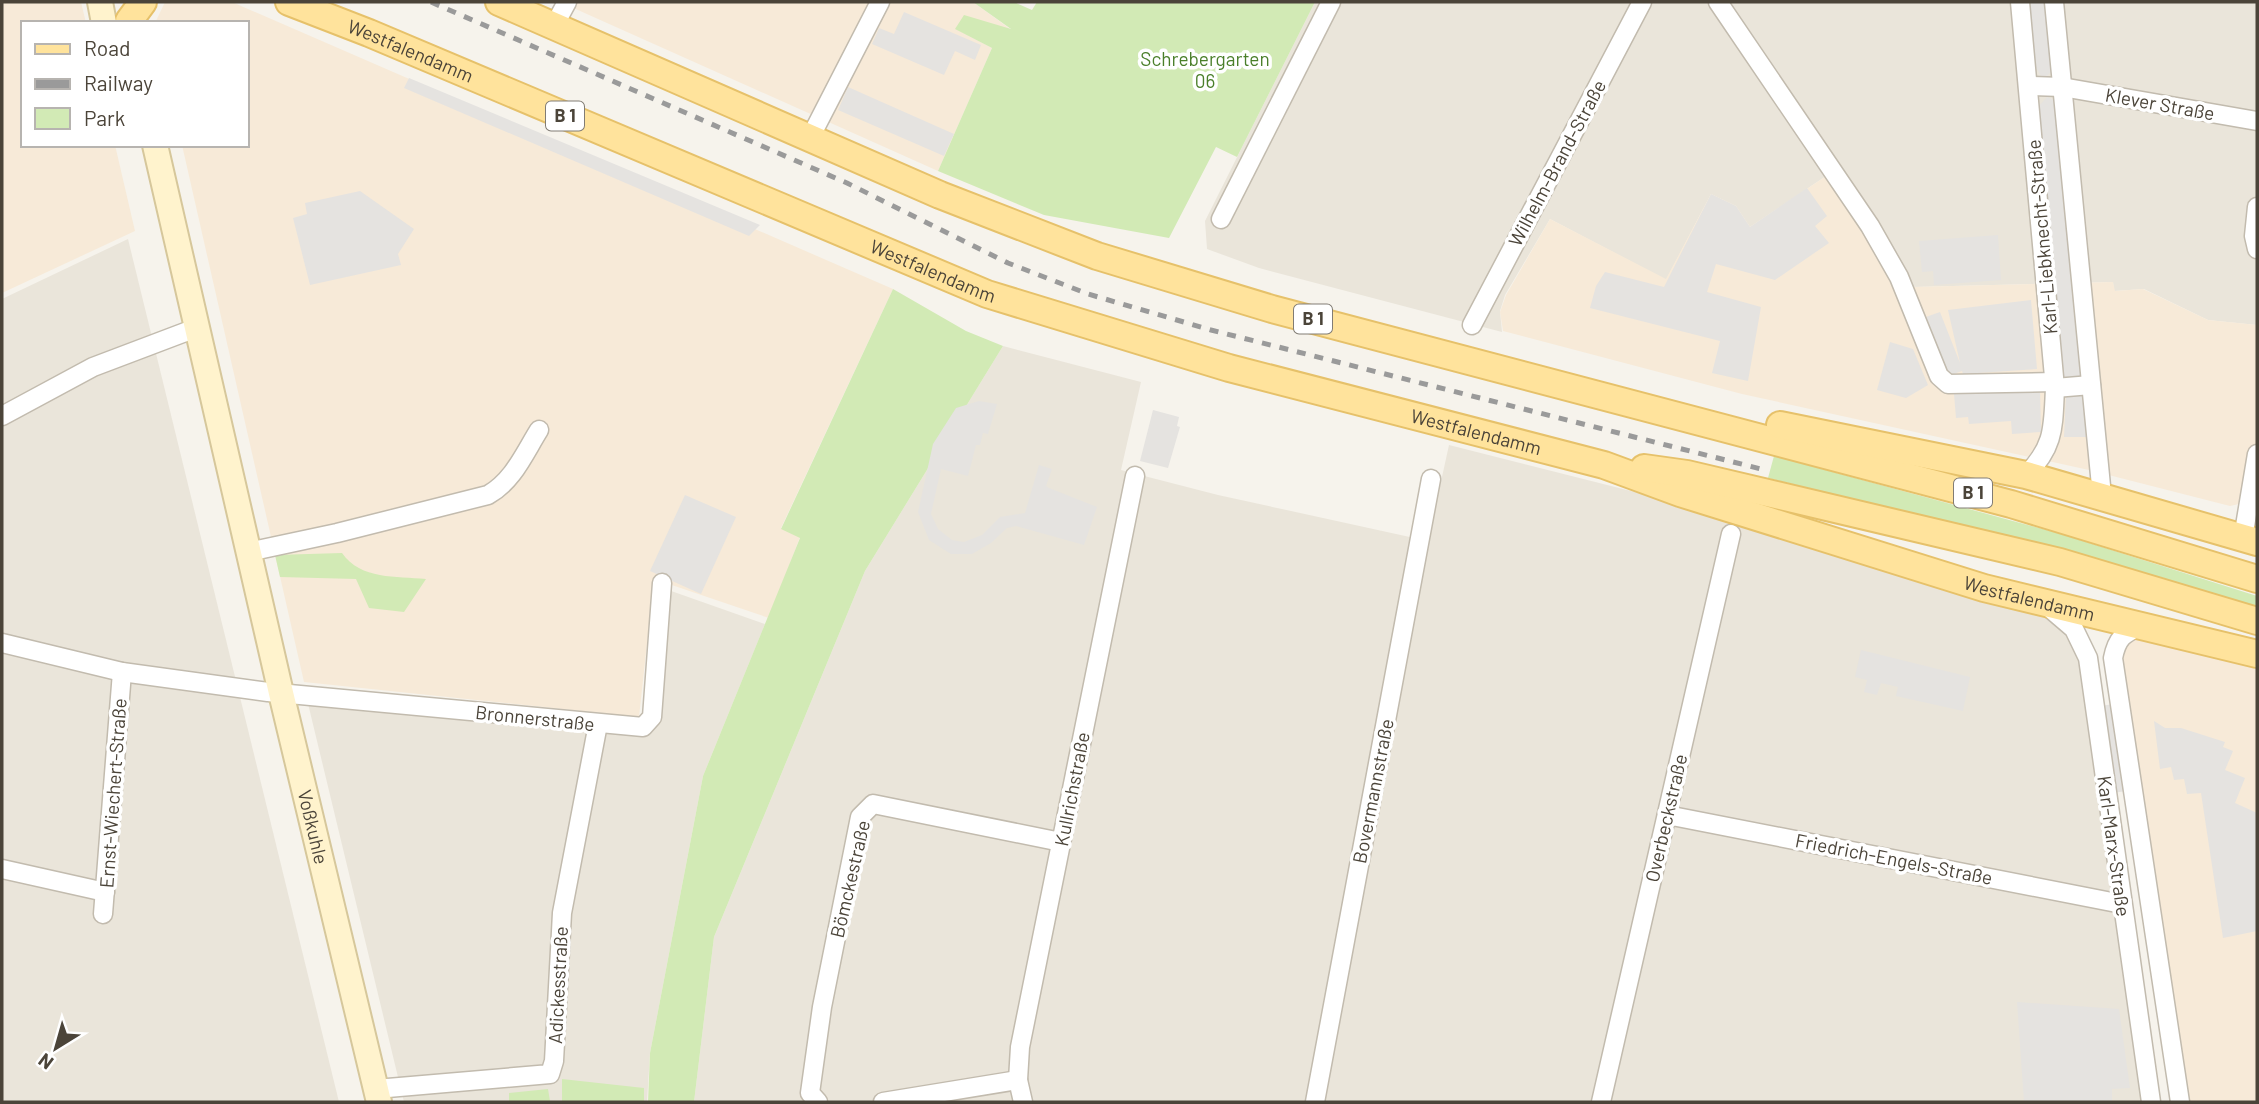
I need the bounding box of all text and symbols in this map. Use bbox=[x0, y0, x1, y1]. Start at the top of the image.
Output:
street label: Westfalendamm bbox=[345, 14, 477, 87]
legend bbox=[21, 21, 248, 147]
text: Road bbox=[84, 35, 130, 60]
park label: Schrebergarten 06 bbox=[1140, 47, 1270, 92]
text: Railway bbox=[84, 70, 153, 95]
street label: Wilhelm-Brand-Straße bbox=[1503, 76, 1610, 250]
street label: Klever Straße bbox=[2104, 83, 2217, 124]
road number: B 1 bbox=[546, 102, 584, 131]
text: Park bbox=[84, 105, 125, 130]
street label: Karl-Liebknecht-Straße bbox=[2022, 139, 2061, 335]
street label: Westfalendamm bbox=[867, 234, 999, 307]
road number: B 1 bbox=[1294, 304, 1332, 334]
street label: Westfalendamm bbox=[1408, 404, 1544, 459]
road number: B 1 bbox=[1954, 478, 1992, 508]
street label: Westfalendamm bbox=[1961, 570, 2097, 625]
street label: Ernst-Wiechert-Straße bbox=[94, 697, 131, 889]
street label: Bronnerstraße bbox=[474, 700, 596, 735]
street label: Bovermannstraße bbox=[1347, 717, 1398, 865]
street label: Kullrichstraße bbox=[1049, 730, 1094, 848]
street label: Overbeckstraße bbox=[1640, 752, 1691, 884]
street label: Karl-Marx-Straße bbox=[2093, 774, 2136, 918]
street label: Voßkuhle bbox=[294, 787, 334, 866]
street label: Bömckestraße bbox=[825, 818, 874, 940]
street label: Friedrich-Engels-Straße bbox=[1794, 828, 1995, 889]
street label: Adickesstraße bbox=[543, 926, 572, 1044]
north arrow bbox=[21, 1013, 91, 1083]
text: N bbox=[33, 1049, 57, 1075]

